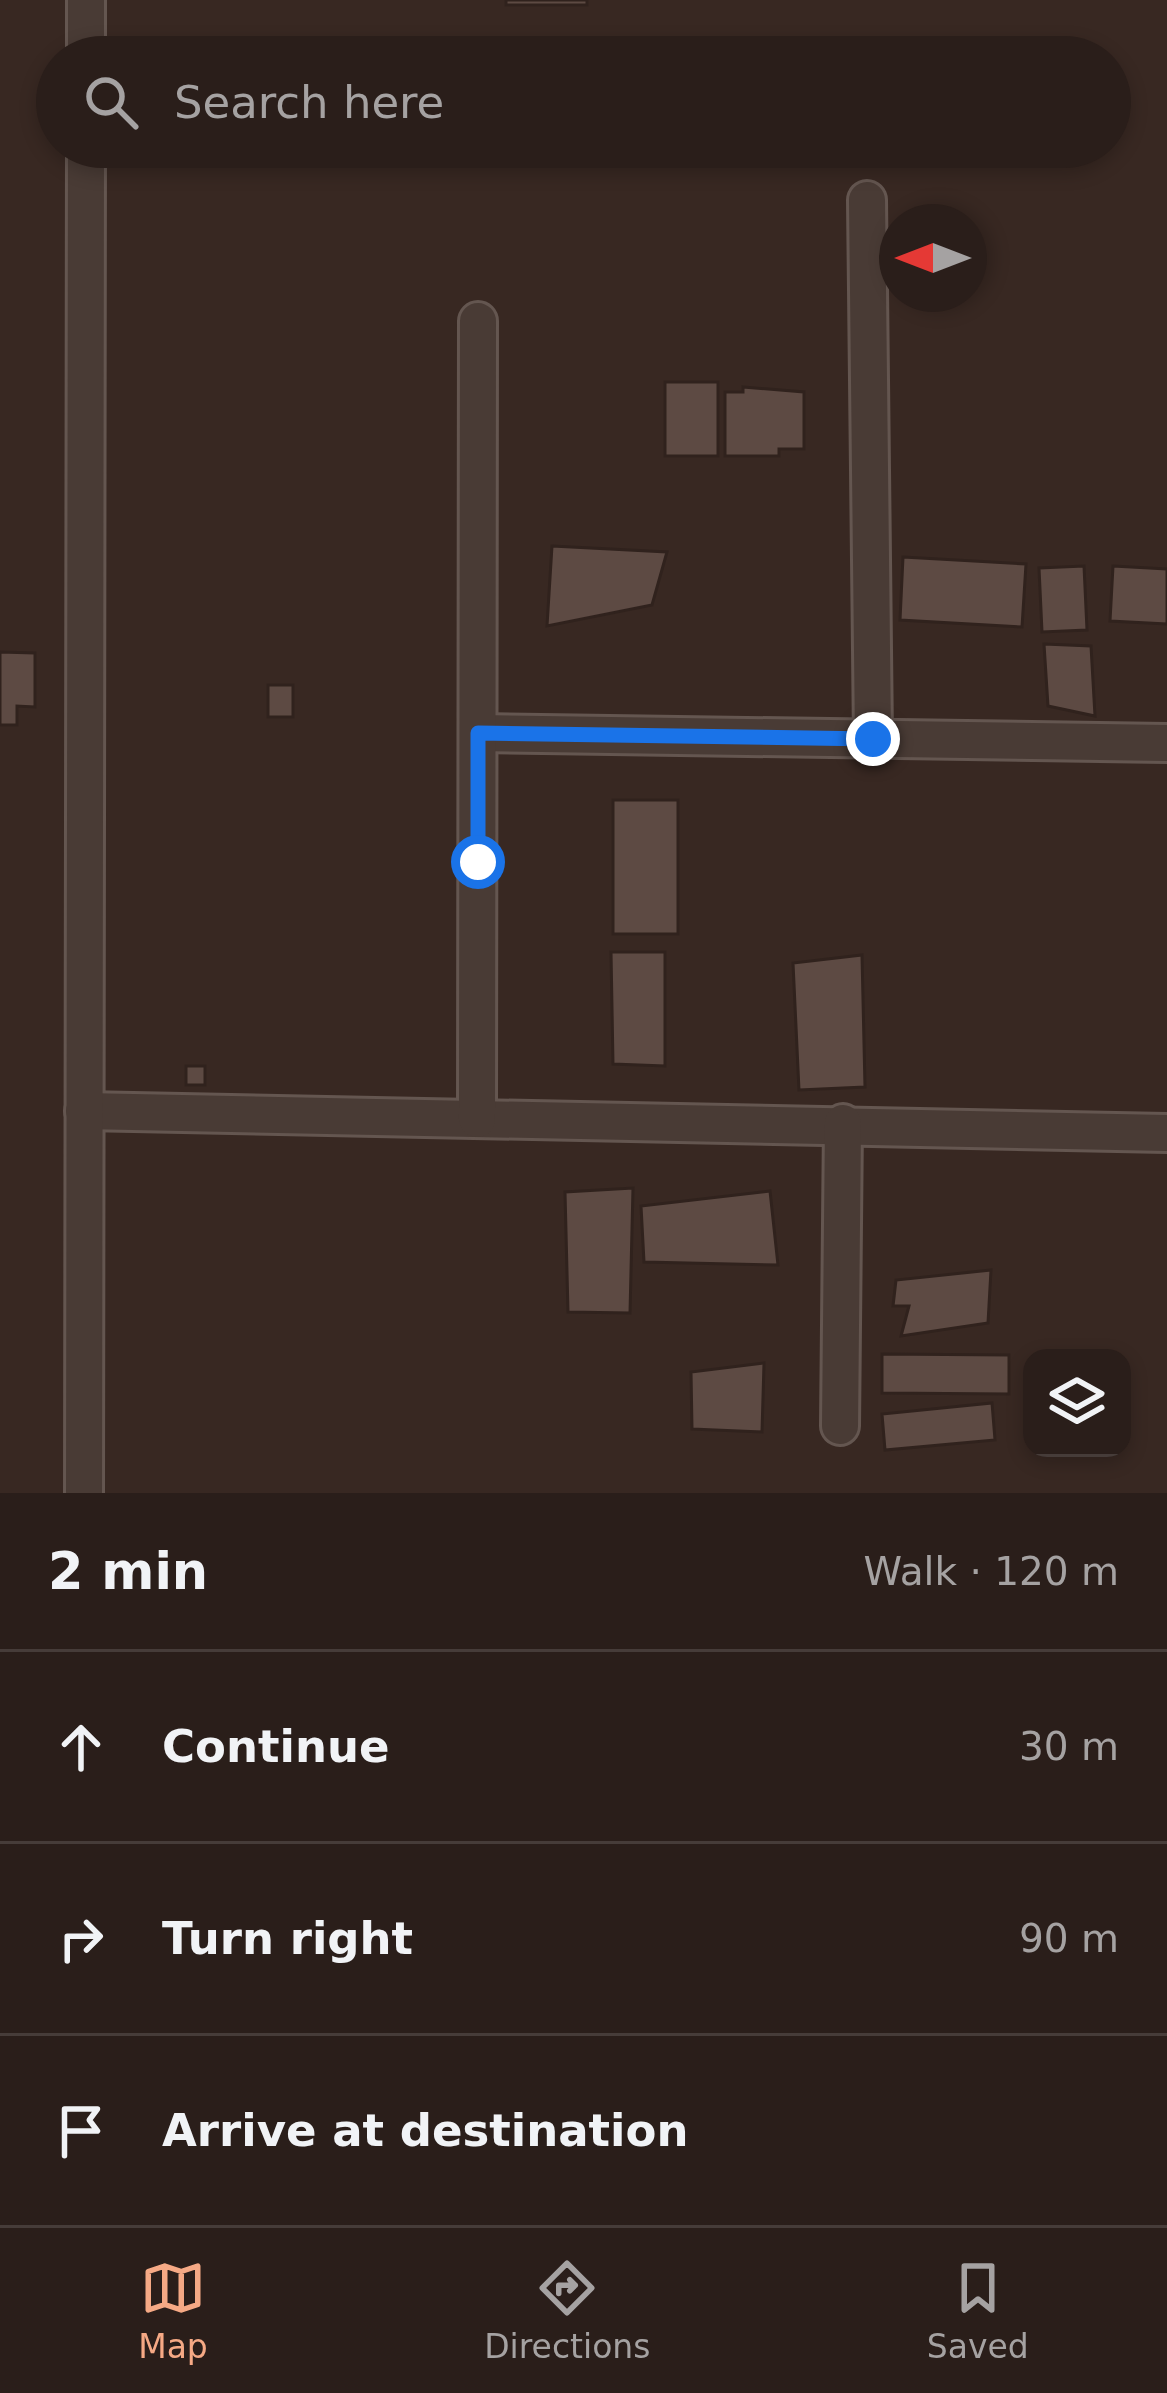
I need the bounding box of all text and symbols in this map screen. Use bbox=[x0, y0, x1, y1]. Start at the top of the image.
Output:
search box bbox=[36, 36, 1131, 168]
icon: search bbox=[78, 69, 144, 135]
text: Search here bbox=[174, 76, 444, 129]
north arrow bbox=[879, 204, 987, 312]
route end bbox=[846, 712, 900, 766]
route start bbox=[451, 835, 505, 889]
map controls bbox=[1023, 1349, 1131, 1457]
button: layers bbox=[1023, 1349, 1131, 1457]
text: 2 min bbox=[48, 1542, 208, 1601]
text: Walk · 120 m bbox=[864, 1549, 1119, 1594]
icon: ahead bbox=[48, 1714, 114, 1780]
text: Continue bbox=[162, 1720, 390, 1773]
text: 30 m bbox=[1019, 1724, 1119, 1769]
icon: right bbox=[48, 1906, 114, 1972]
text: Turn right bbox=[162, 1912, 413, 1965]
text: 90 m bbox=[1019, 1916, 1119, 1961]
icon: arrive bbox=[48, 2098, 114, 2164]
text: Arrive at destination bbox=[162, 2104, 688, 2157]
tab: Map bbox=[138, 2255, 208, 2366]
tab: Directions bbox=[484, 2255, 650, 2366]
tab: Saved bbox=[927, 2255, 1029, 2366]

